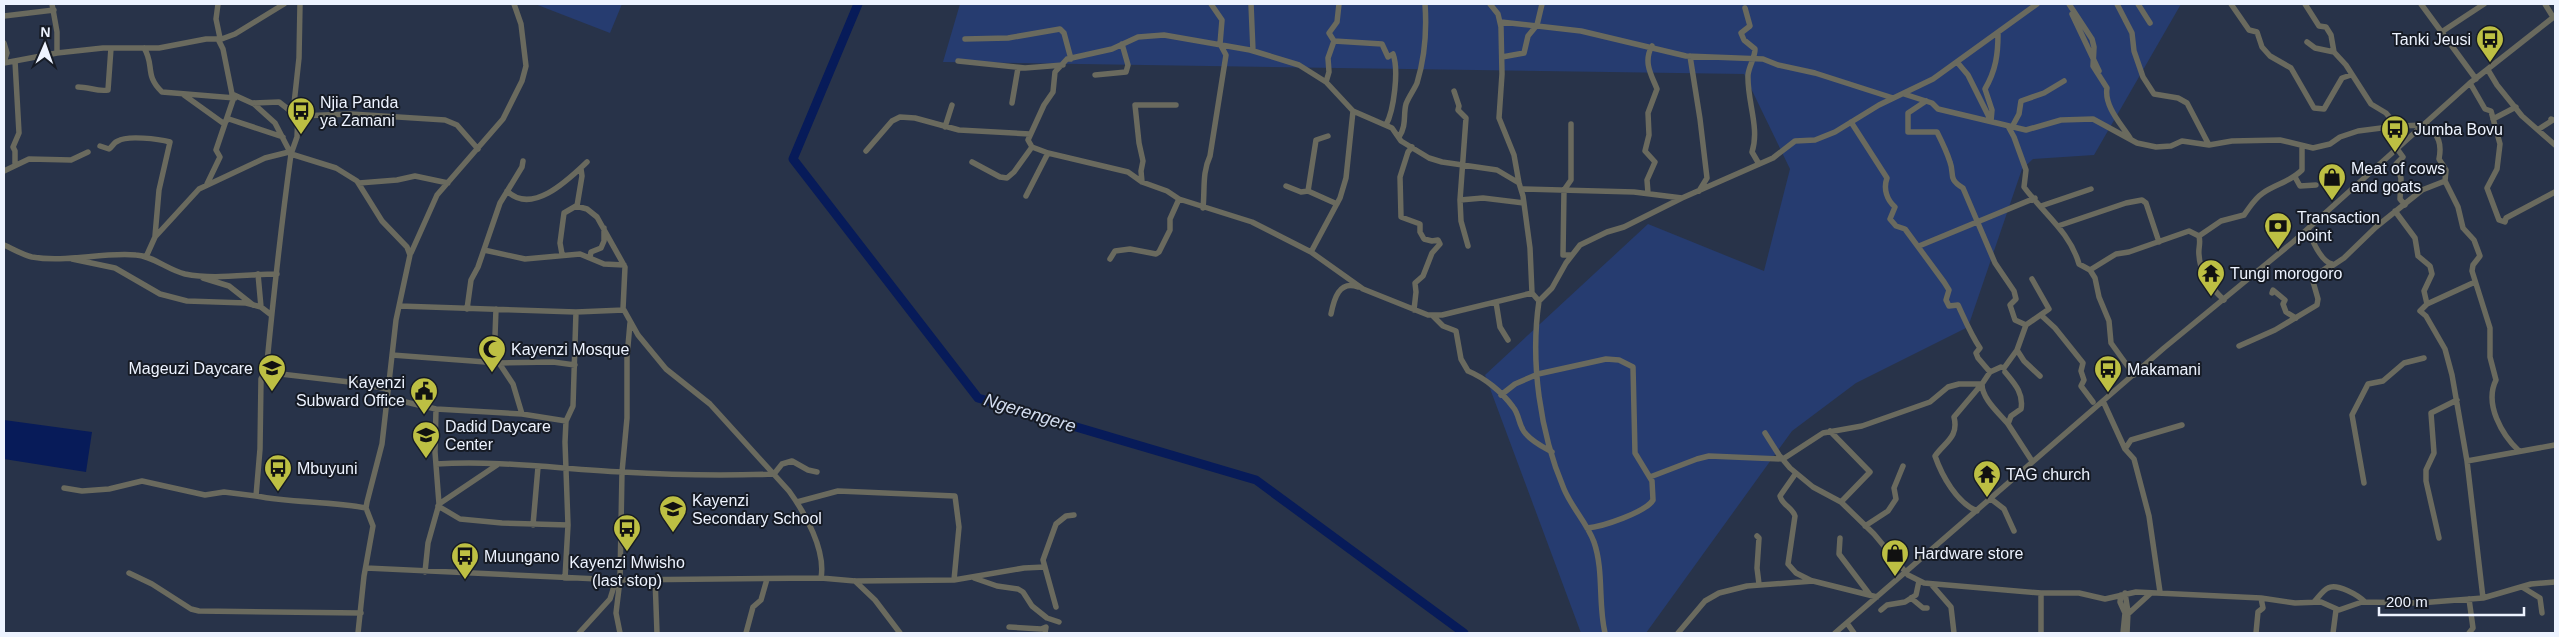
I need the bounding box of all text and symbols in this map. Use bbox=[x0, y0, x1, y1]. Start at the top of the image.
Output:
north arrow bbox=[20, 20, 70, 70]
text: N bbox=[40, 24, 51, 40]
bus stop icon: Tanki Jeusi bbox=[2475, 24, 2505, 63]
place label: Tanki Jeusi bbox=[2392, 31, 2471, 48]
place label: Njia Panda ya Zamani bbox=[320, 94, 398, 129]
bus stop icon: Njia Panda ya Zamani bbox=[286, 96, 316, 135]
bus stop icon: Jumba Bovu bbox=[2380, 114, 2410, 153]
place label: Jumba Bovu bbox=[2414, 121, 2503, 138]
place label: Meat of cows and goats bbox=[2351, 160, 2445, 195]
shop icon: Meat of cows and goats bbox=[2317, 162, 2347, 201]
place label: Transaction point bbox=[2297, 209, 2380, 244]
bank icon: Transaction point bbox=[2263, 211, 2293, 250]
temple icon: Tungi morogoro bbox=[2196, 258, 2226, 297]
place label: Tungi morogoro bbox=[2230, 265, 2342, 282]
mosque icon: Kayenzi Mosque bbox=[477, 334, 507, 373]
place label: Kayenzi Mosque bbox=[511, 341, 629, 358]
school or university icon: Mageuzi Daycare bbox=[257, 353, 287, 392]
bus stop icon: Makamani bbox=[2093, 354, 2123, 393]
place label: Mageuzi Daycare bbox=[129, 360, 253, 377]
place label: Makamani bbox=[2127, 361, 2201, 378]
place label: Kayenzi Subward Office bbox=[296, 374, 405, 409]
public building icon: Kayenzi Subward Office bbox=[409, 376, 439, 415]
water label: Ngerengere bbox=[982, 390, 1078, 436]
place label: Dadid Daycare Center bbox=[445, 418, 551, 453]
school or university icon: Dadid Daycare Center bbox=[411, 420, 441, 459]
bus stop icon: Mbuyuni bbox=[263, 453, 293, 492]
temple icon: TAG church bbox=[1972, 459, 2002, 498]
place label: Mbuyuni bbox=[297, 460, 357, 477]
place label: TAG church bbox=[2006, 466, 2090, 483]
place label: Kayenzi Secondary School bbox=[692, 492, 822, 527]
school or university icon: Kayenzi Secondary School bbox=[658, 494, 688, 533]
bus stop icon: Kayenzi Mwisho (last stop) bbox=[612, 513, 642, 552]
shop icon: Hardware store bbox=[1880, 538, 1910, 577]
bus stop icon: Muungano bbox=[450, 541, 480, 580]
place label: Hardware store bbox=[1914, 545, 2023, 562]
place label: Muungano bbox=[484, 548, 560, 565]
place label: Kayenzi Mwisho (last stop) bbox=[569, 554, 685, 589]
scale bar bbox=[2379, 584, 2524, 616]
text: 200 m bbox=[2386, 593, 2428, 610]

